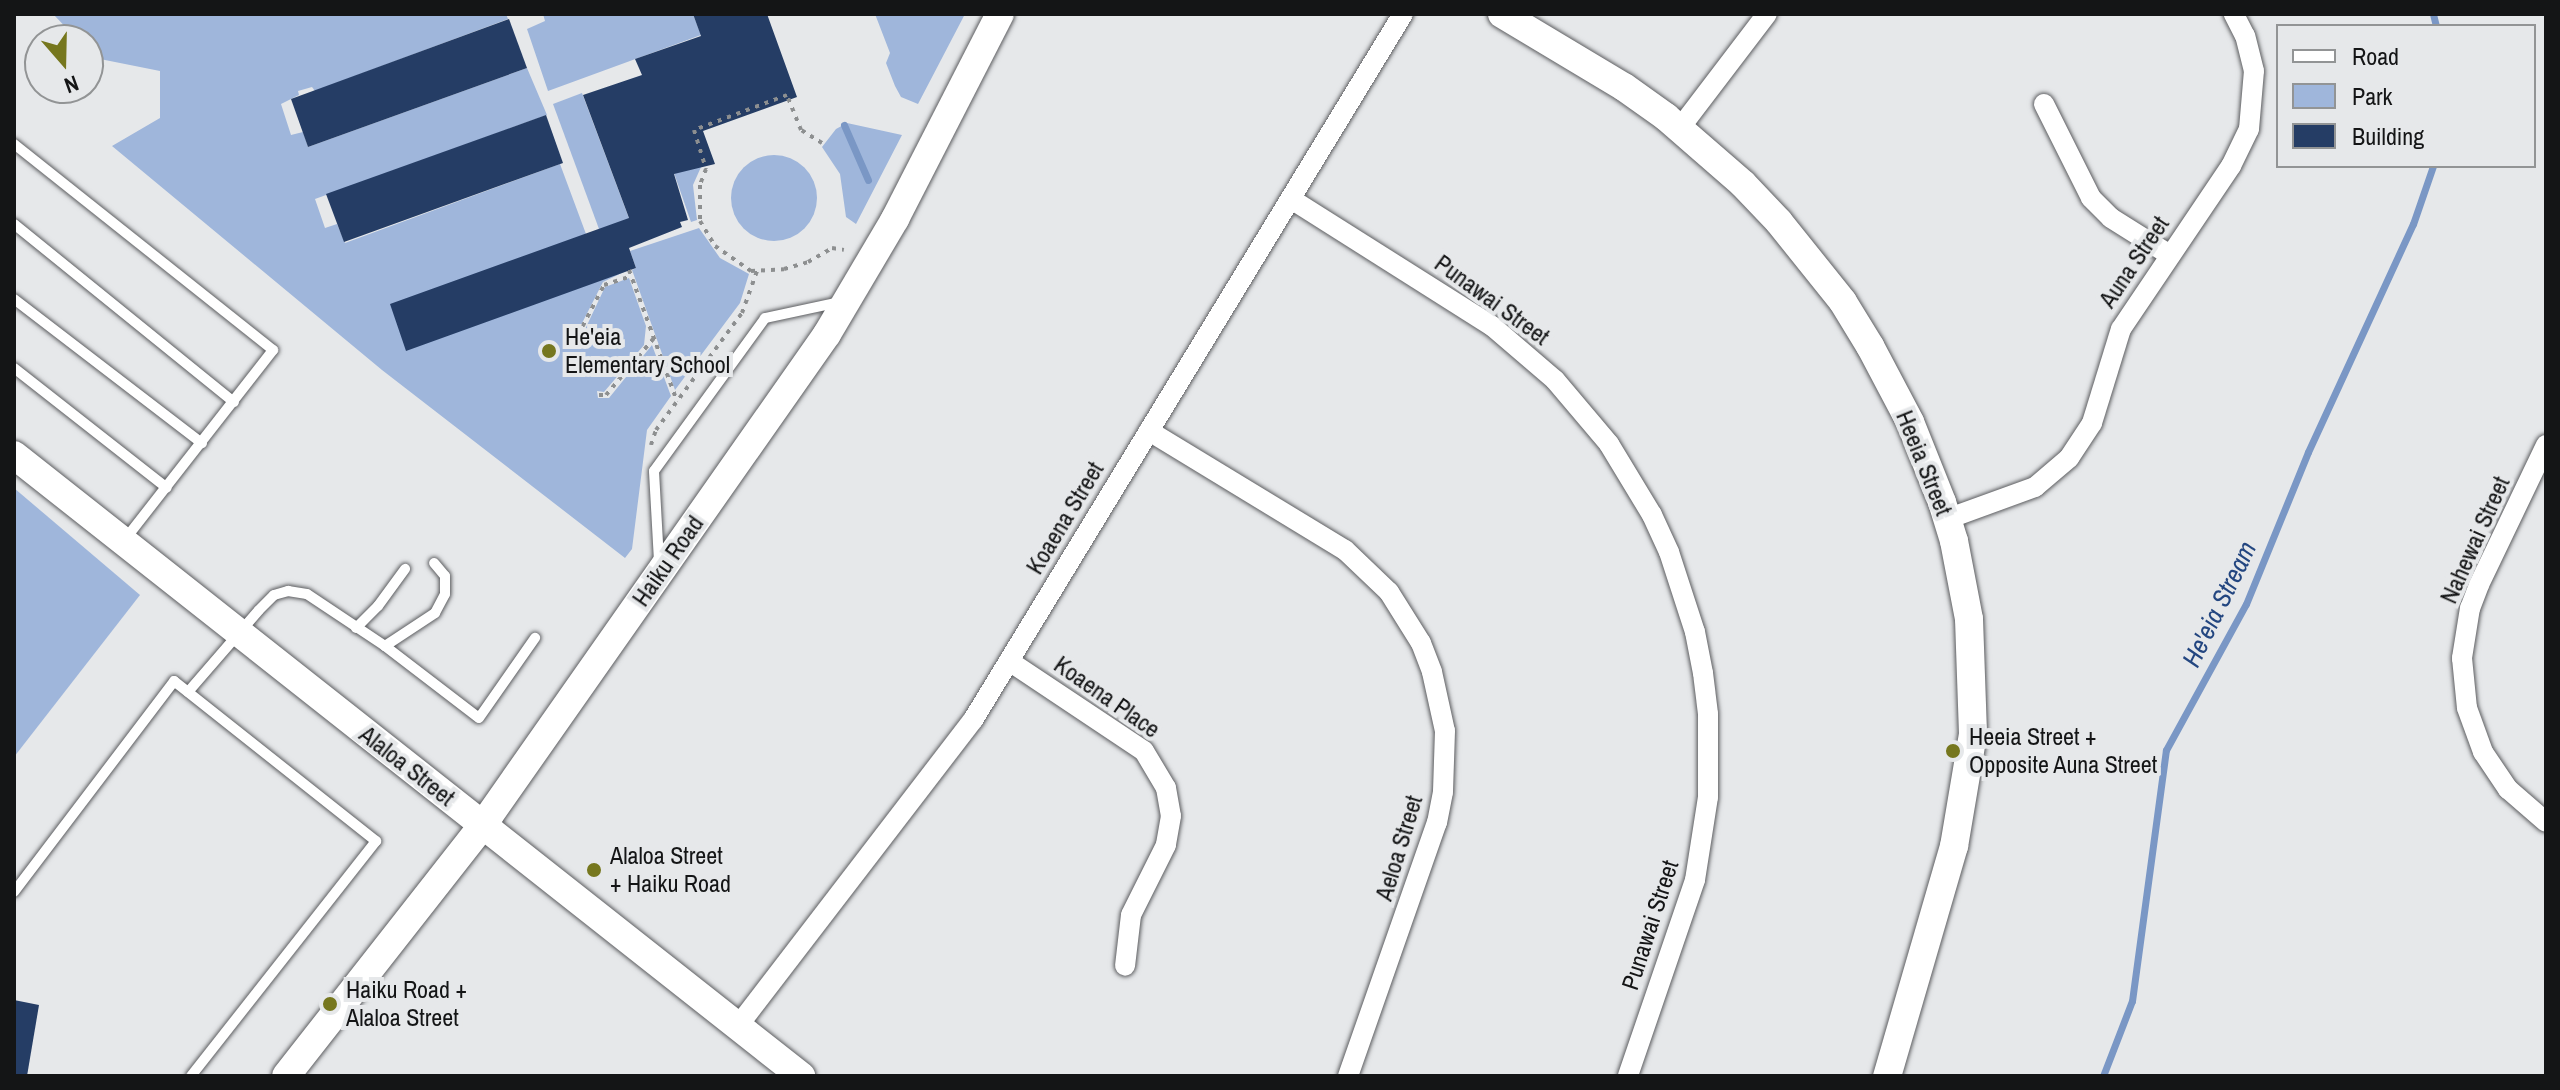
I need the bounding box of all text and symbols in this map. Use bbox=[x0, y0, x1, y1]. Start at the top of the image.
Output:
north arrow bbox=[24, 24, 104, 104]
legend bbox=[2276, 24, 2536, 168]
text: Road bbox=[2352, 40, 2399, 72]
text: N bbox=[60, 68, 83, 101]
text: Park bbox=[2352, 80, 2392, 112]
text: Building bbox=[2352, 120, 2424, 152]
street label: Auna Street bbox=[2093, 211, 2175, 313]
street label: Punawai Street bbox=[1429, 249, 1555, 351]
place label: He'eia Elementary School bbox=[565, 323, 730, 379]
marker: He'eia Elementary School bbox=[540, 342, 558, 360]
street label: Heeia Street bbox=[1890, 406, 1958, 520]
street label: Koaena Street bbox=[1020, 457, 1110, 579]
street label: Nahewai Street bbox=[2434, 472, 2516, 608]
street label: Haiku Road bbox=[626, 510, 710, 612]
water label: He'eia Stream bbox=[2175, 536, 2263, 672]
street label: Koaena Place bbox=[1049, 650, 1165, 744]
street label: Alaloa Street bbox=[354, 720, 460, 812]
place label: Heeia Street + Opposite Auna Street bbox=[1969, 723, 2158, 779]
marker: Heeia Street + Opposite Auna Street bbox=[1944, 742, 1962, 760]
street label: Aeloa Street bbox=[1369, 792, 1429, 904]
place label: Alaloa Street + Haiku Road bbox=[610, 842, 731, 898]
street label: Punawai Street bbox=[1616, 857, 1684, 993]
marker: Alaloa Street + Haiku Road bbox=[585, 861, 603, 879]
place label: Haiku Road + Alaloa Street bbox=[346, 976, 467, 1032]
marker: Haiku Road + Alaloa Street bbox=[321, 995, 339, 1013]

